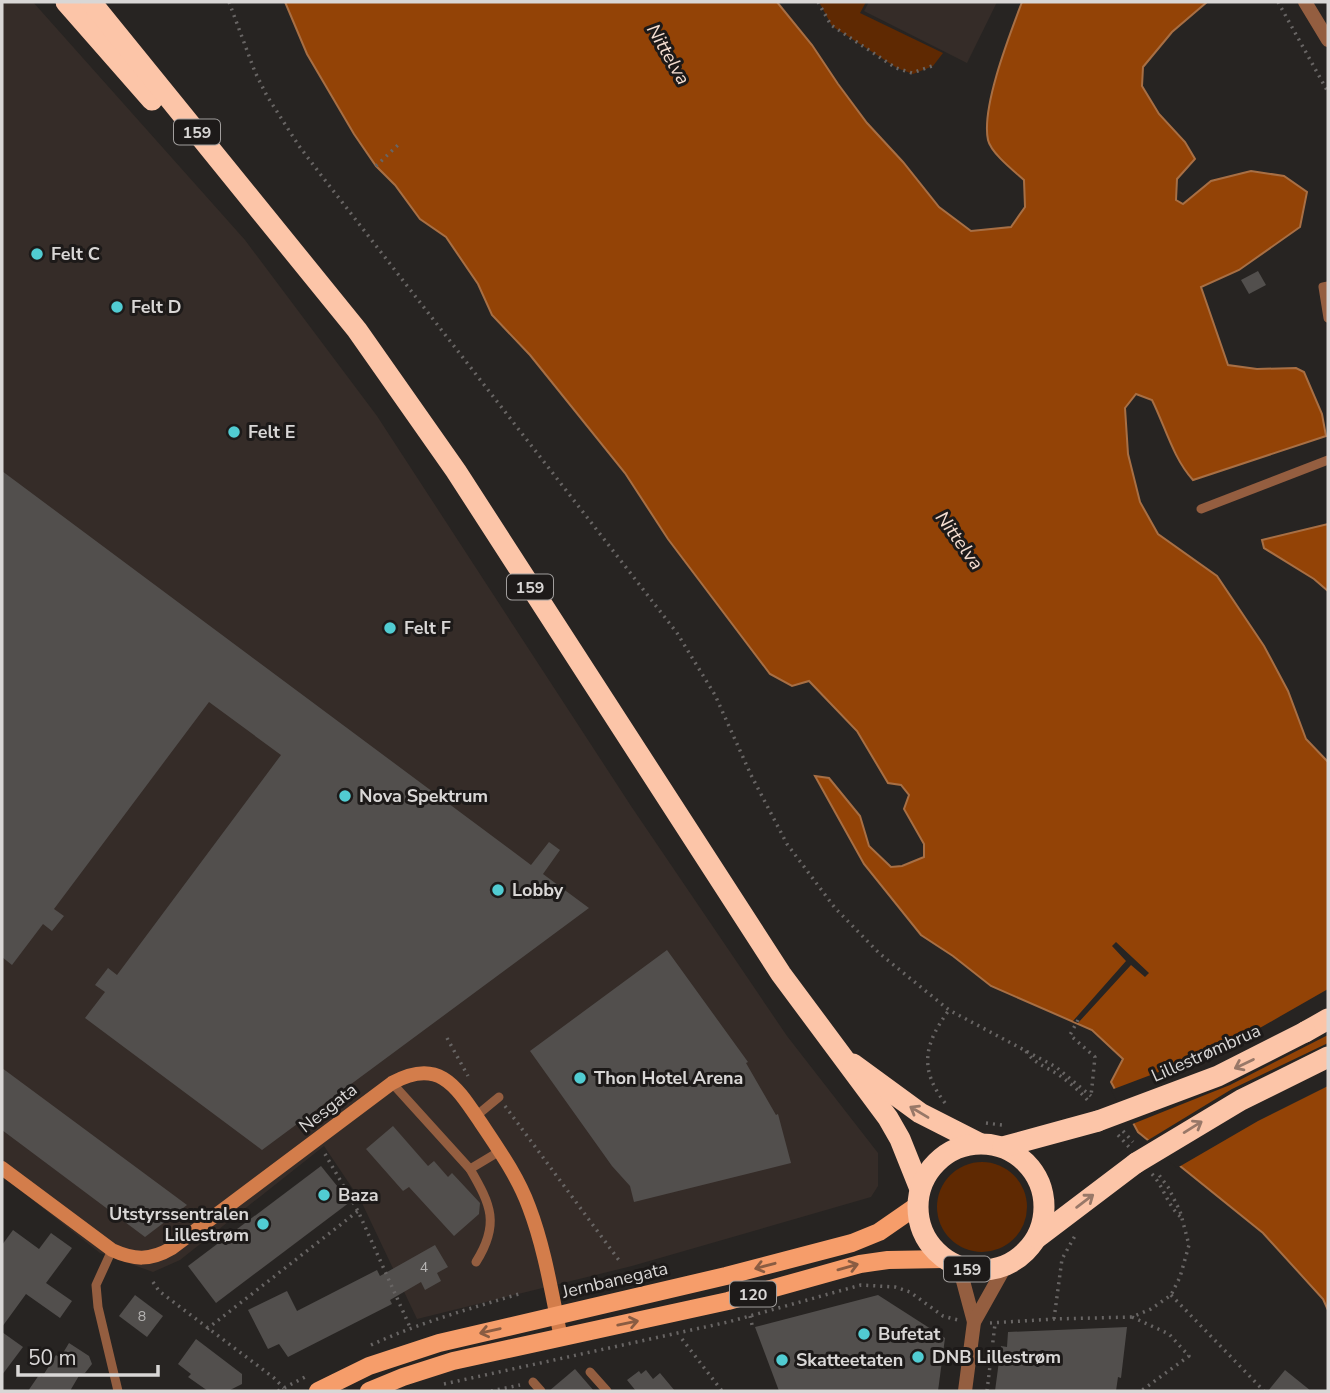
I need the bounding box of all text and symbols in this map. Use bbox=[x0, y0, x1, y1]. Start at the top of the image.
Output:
water label: Nittelva bbox=[640, 19, 696, 90]
road number: 159 bbox=[174, 120, 220, 144]
place label: Felt C bbox=[51, 242, 100, 266]
marker: Felt C bbox=[29, 246, 45, 262]
place label: Felt D bbox=[131, 295, 182, 319]
marker: Felt D bbox=[109, 299, 125, 315]
place label: Felt E bbox=[248, 420, 296, 444]
marker: Felt E bbox=[226, 424, 242, 440]
water label: Nittelva bbox=[929, 506, 989, 575]
road number: 159 bbox=[507, 574, 553, 600]
place label: Felt F bbox=[404, 616, 451, 640]
marker: Felt F bbox=[382, 620, 398, 636]
place label: Nova Spektrum bbox=[359, 784, 488, 808]
marker: Nova Spektrum bbox=[337, 788, 353, 804]
place label: Lobby bbox=[512, 878, 564, 902]
marker: Lobby bbox=[490, 882, 506, 898]
street label: Lillestrømbrua bbox=[1148, 1018, 1264, 1088]
one-way arrow bbox=[1234, 1057, 1255, 1071]
place label: Thon Hotel Arena bbox=[594, 1066, 743, 1090]
marker: Thon Hotel Arena bbox=[572, 1070, 588, 1086]
street label: Nesgata bbox=[294, 1078, 362, 1138]
one-way arrow bbox=[909, 1105, 929, 1119]
one-way arrow bbox=[1183, 1120, 1203, 1134]
place label: Baza bbox=[338, 1183, 379, 1207]
marker: Baza bbox=[316, 1187, 332, 1203]
one-way arrow bbox=[1075, 1193, 1094, 1208]
place label: Utstyrssentralen Lillestrøm bbox=[109, 1202, 249, 1247]
marker: Utstyrssentralen Lillestrøm bbox=[255, 1216, 271, 1232]
street label: Jernbanegata bbox=[559, 1256, 670, 1304]
road number: 159 bbox=[944, 1256, 990, 1282]
house number: 4 bbox=[420, 1258, 428, 1277]
one-way arrow bbox=[754, 1260, 777, 1273]
one-way arrow bbox=[837, 1260, 859, 1273]
road number: 120 bbox=[730, 1282, 776, 1306]
house number: 8 bbox=[138, 1307, 146, 1326]
one-way arrow bbox=[616, 1316, 639, 1330]
place label: Bufetat bbox=[878, 1322, 941, 1346]
one-way arrow bbox=[479, 1325, 502, 1338]
marker: Bufetat bbox=[856, 1326, 872, 1342]
scale bar bbox=[18, 1334, 158, 1378]
text: 50 m bbox=[28, 1344, 77, 1372]
place label: DNB Lillestrøm bbox=[932, 1345, 1061, 1369]
place label: Skatteetaten bbox=[796, 1348, 903, 1372]
marker: DNB Lillestrøm bbox=[910, 1349, 926, 1365]
marker: Skatteetaten bbox=[774, 1352, 790, 1368]

